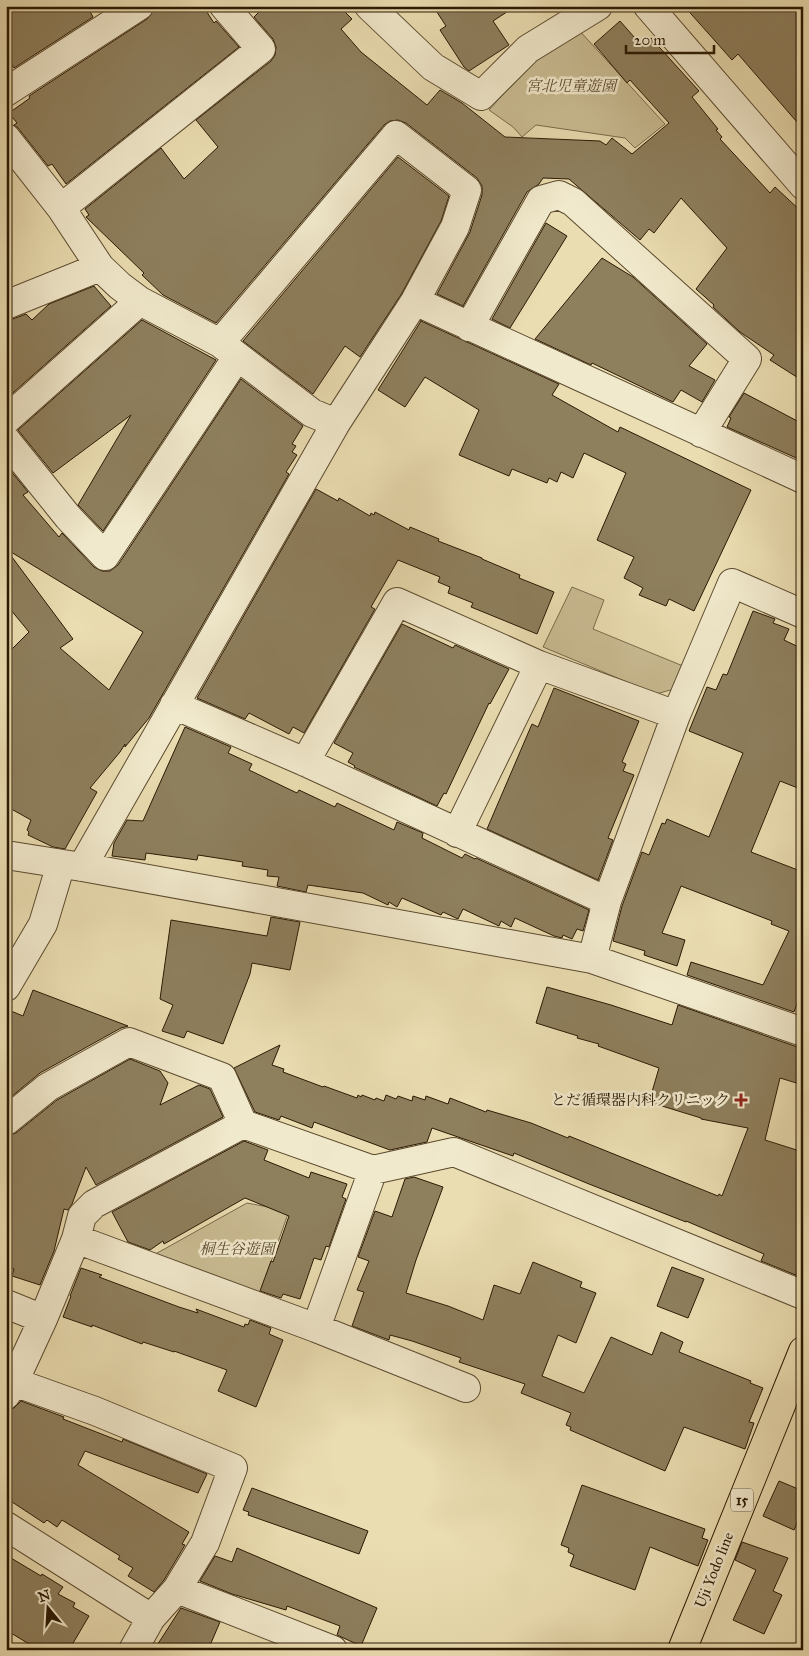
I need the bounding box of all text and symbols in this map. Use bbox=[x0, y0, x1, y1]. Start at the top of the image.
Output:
scale bar bbox=[626, 22, 714, 54]
text: 20 m bbox=[634, 31, 666, 49]
park label: 宮北児童遊園 bbox=[526, 77, 619, 95]
place label: とだ循環器内科クリニック bbox=[551, 1091, 730, 1109]
marker: とだ循環器内科クリニック bbox=[734, 1093, 748, 1107]
park label: 桐生谷遊園 bbox=[199, 1240, 277, 1258]
road number: 15 bbox=[731, 1488, 753, 1512]
street label: Uji Yodo line bbox=[691, 1530, 737, 1610]
north arrow bbox=[22, 1584, 72, 1634]
text: N bbox=[36, 1586, 53, 1606]

